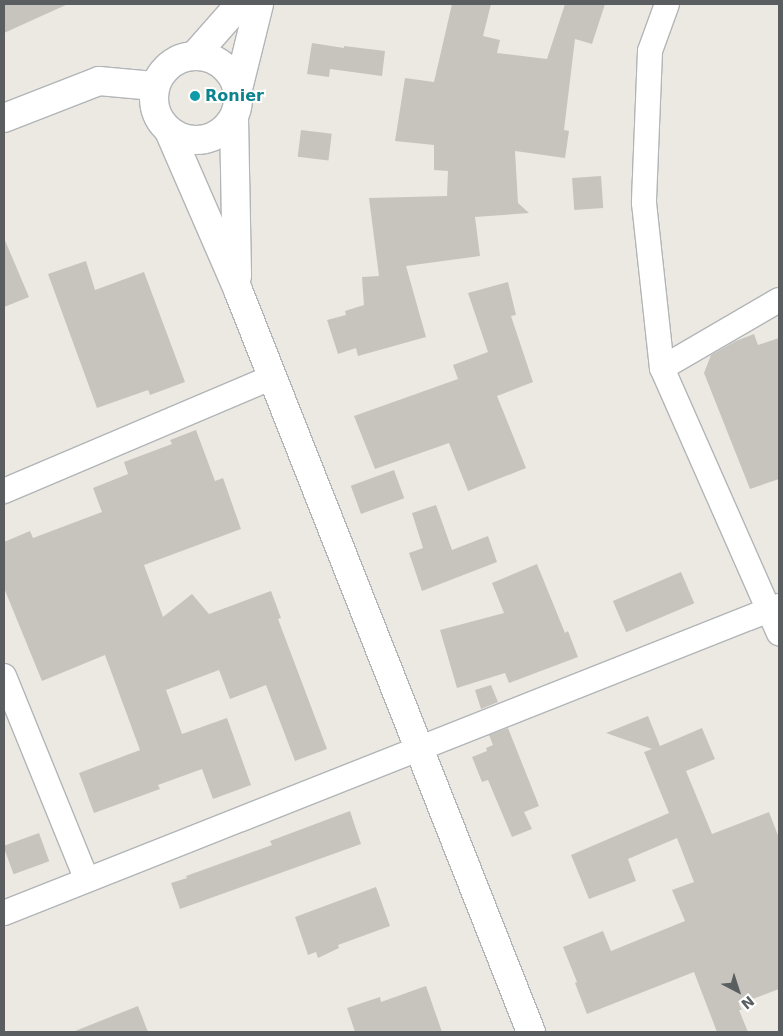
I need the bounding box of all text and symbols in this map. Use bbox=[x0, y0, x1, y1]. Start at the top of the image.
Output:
place label: Ronier bbox=[205, 86, 264, 106]
marker: Ronier bbox=[189, 90, 201, 102]
north arrow bbox=[713, 966, 763, 1016]
text: N bbox=[738, 993, 757, 1012]

